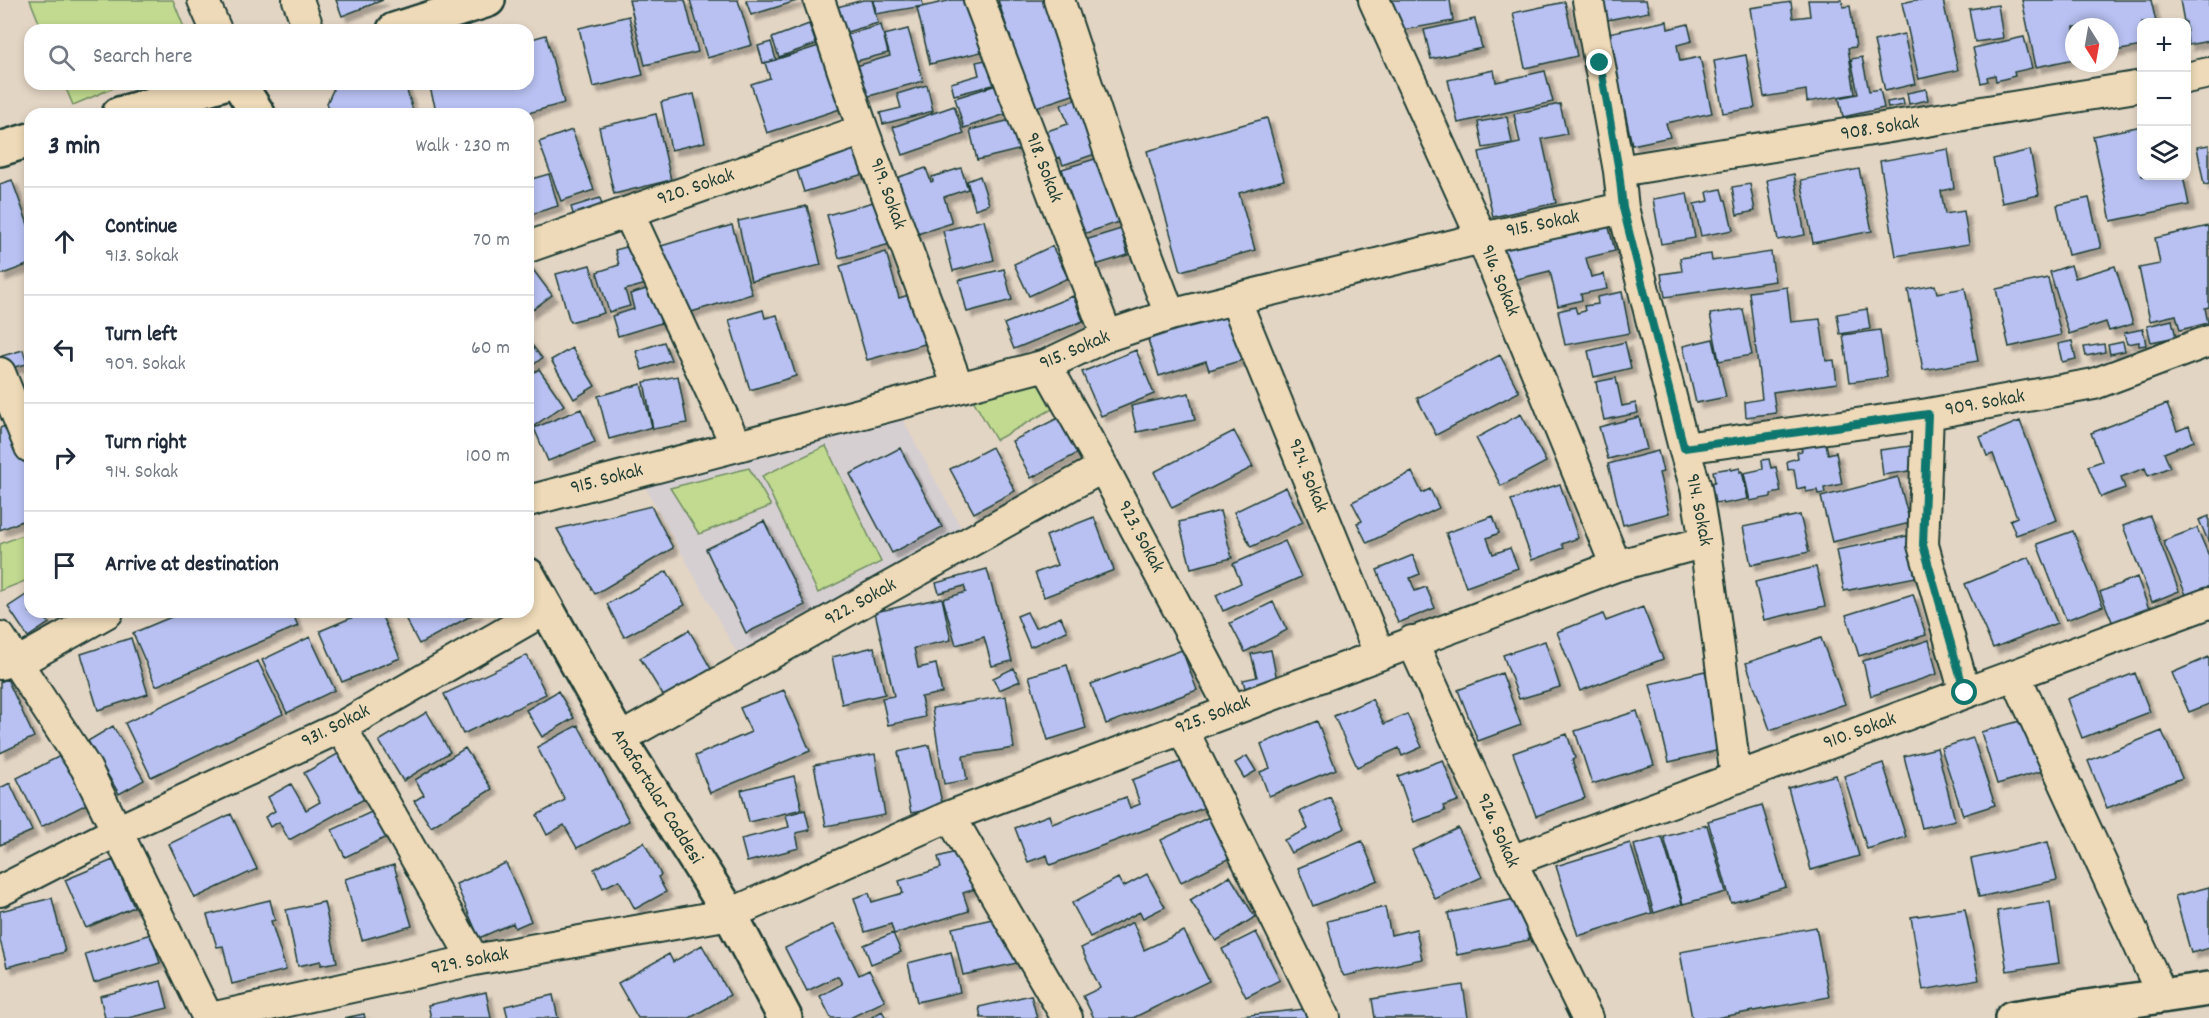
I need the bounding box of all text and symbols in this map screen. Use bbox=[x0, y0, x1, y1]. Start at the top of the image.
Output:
north arrow bbox=[2065, 18, 2119, 72]
map controls bbox=[2137, 18, 2191, 180]
button: + bbox=[2137, 18, 2191, 72]
search box bbox=[24, 24, 534, 90]
icon: search bbox=[45, 41, 78, 74]
text: Search here bbox=[93, 42, 192, 73]
route end bbox=[1586, 49, 1612, 75]
button: − bbox=[2137, 72, 2191, 126]
street label: 908. Sokak bbox=[1839, 109, 1921, 149]
button: layers bbox=[2137, 126, 2191, 180]
text: 3 min bbox=[48, 129, 100, 166]
street label: 918. Sokak bbox=[1017, 129, 1069, 207]
text: Walk · 230 m bbox=[416, 133, 510, 161]
street label: 919. Sokak bbox=[861, 154, 913, 234]
street label: 920. Sokak bbox=[654, 162, 738, 214]
street label: 915. Sokak bbox=[1504, 204, 1582, 246]
text: Continue bbox=[105, 212, 177, 243]
icon: ahead bbox=[48, 225, 81, 258]
text: 70 m bbox=[473, 227, 510, 255]
street label: 916. Sokak bbox=[1472, 241, 1526, 321]
text: 913. Sokak bbox=[105, 243, 179, 271]
text: Turn left bbox=[105, 320, 177, 351]
street label: 915. Sokak bbox=[1035, 324, 1115, 378]
icon: left bbox=[48, 333, 81, 366]
text: 60 m bbox=[471, 335, 510, 363]
text: 909. Sokak bbox=[105, 351, 186, 379]
street label: 909. Sokak bbox=[1943, 383, 2027, 425]
text: Turn right bbox=[105, 428, 187, 459]
street label: 924. Sokak bbox=[1279, 435, 1335, 517]
icon: right bbox=[48, 441, 81, 474]
text: 100 m bbox=[466, 443, 510, 471]
street label: 915. Sokak bbox=[568, 457, 646, 503]
text: 914. Sokak bbox=[105, 459, 178, 487]
street label: 914. Sokak bbox=[1677, 471, 1719, 549]
street label: 923. Sokak bbox=[1109, 496, 1171, 578]
icon: arrive bbox=[48, 549, 81, 582]
text: Arrive at destination bbox=[105, 550, 279, 581]
street label: 922. Sokak bbox=[820, 572, 902, 634]
route start bbox=[1951, 679, 1977, 705]
street label: 925. Sokak bbox=[1171, 689, 1255, 743]
street label: 931. Sokak bbox=[297, 698, 375, 756]
street label: 910. Sokak bbox=[1820, 706, 1900, 758]
street label: Anafartalar Caddesi bbox=[603, 724, 709, 871]
street label: 926. Sokak bbox=[1468, 789, 1526, 873]
street label: 929. Sokak bbox=[429, 941, 511, 983]

